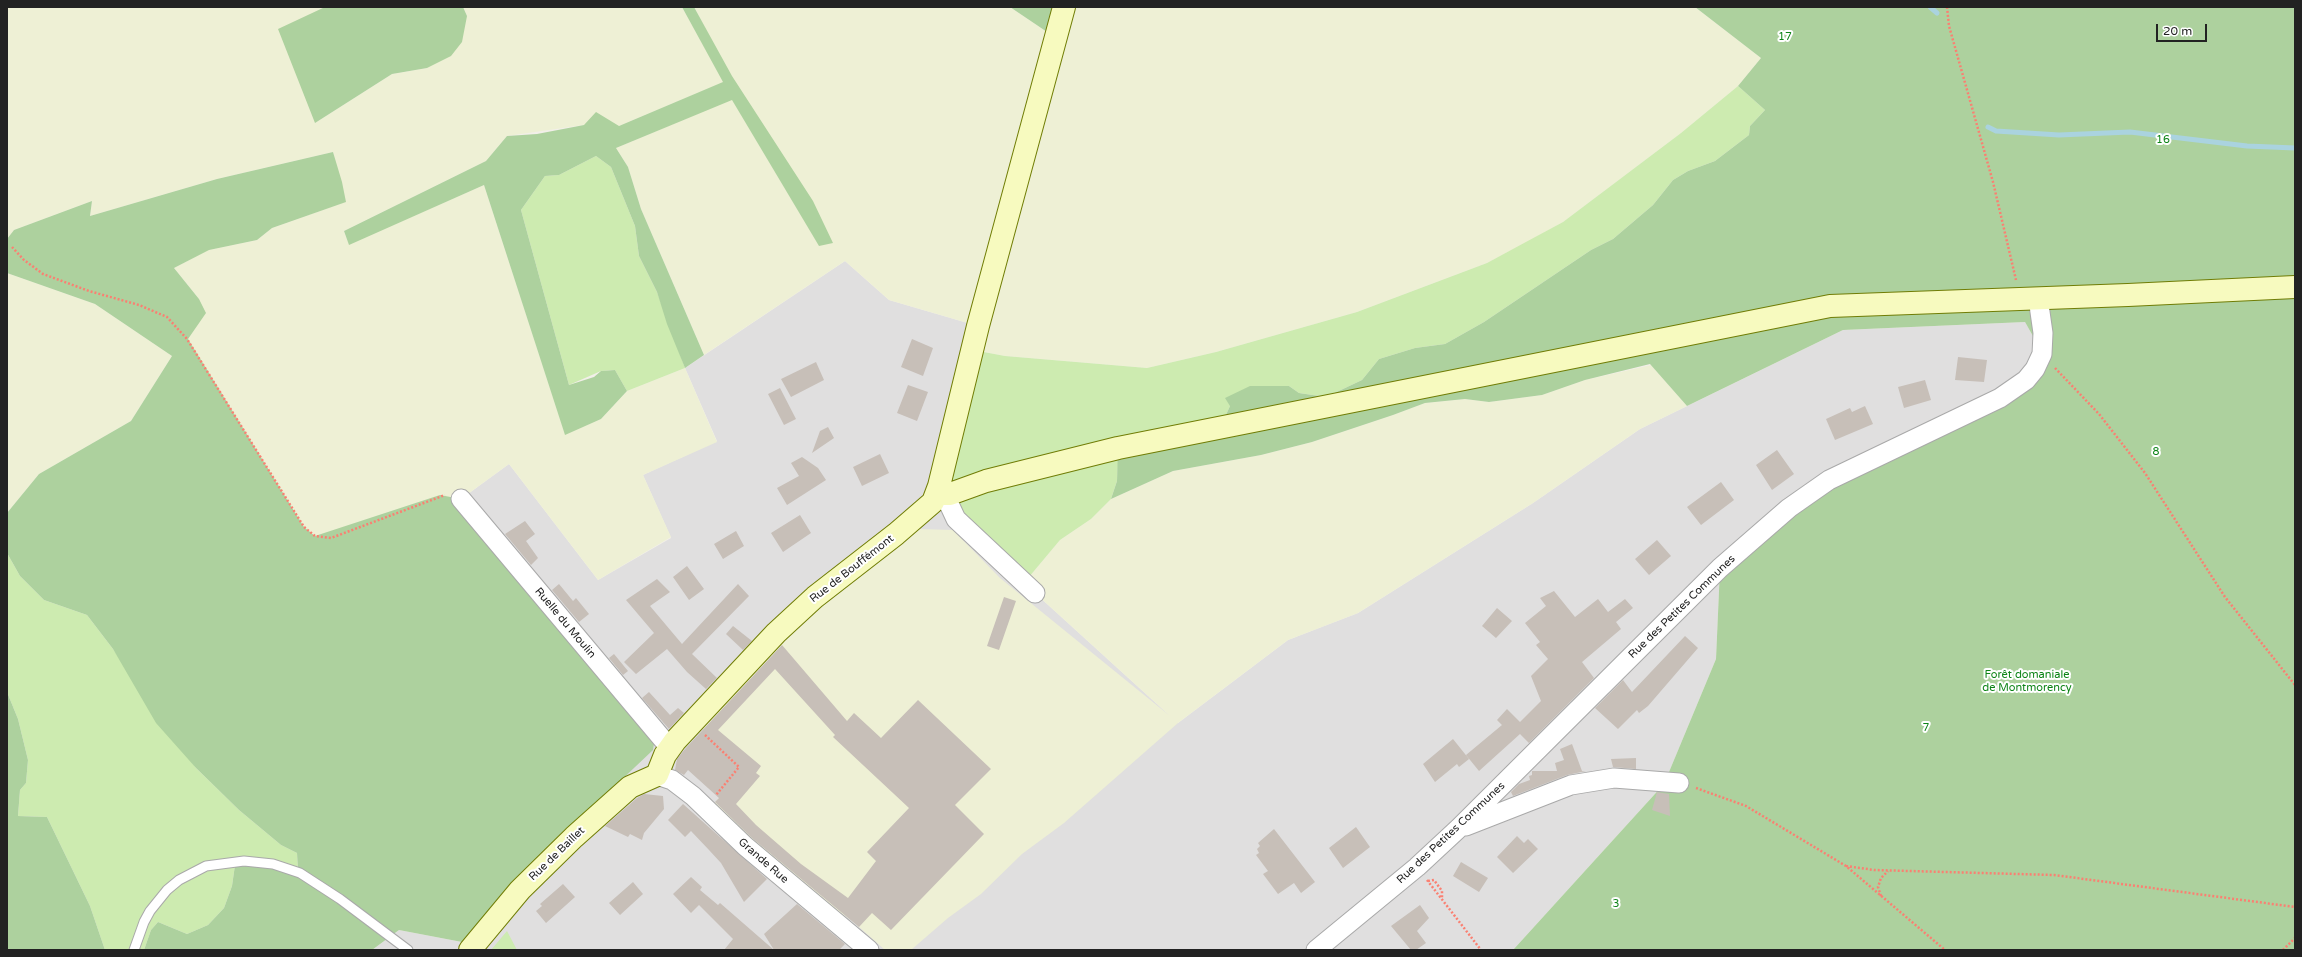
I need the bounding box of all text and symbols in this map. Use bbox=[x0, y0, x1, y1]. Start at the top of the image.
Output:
scale bar bbox=[2158, 16, 2209, 42]
text: 20 m bbox=[2163, 24, 2192, 38]
park label: 17 bbox=[1778, 30, 1792, 44]
park label: 16 bbox=[2156, 133, 2170, 147]
park label: 8 bbox=[2153, 445, 2159, 459]
street label: Rue de Bouffémont bbox=[808, 532, 896, 606]
street label: Rue des Petites Communes bbox=[1626, 553, 1738, 661]
street label: Ruelle du Moulin bbox=[532, 585, 598, 661]
park label: Forêt domaniale de Montmorency bbox=[1982, 668, 2072, 694]
park label: 7 bbox=[1923, 721, 1929, 735]
street label: Rue des Petites Communes bbox=[1394, 779, 1508, 887]
street label: Rue de Baillet bbox=[526, 824, 588, 884]
street label: Grande Rue bbox=[735, 836, 791, 886]
park label: 3 bbox=[1613, 897, 1619, 911]

